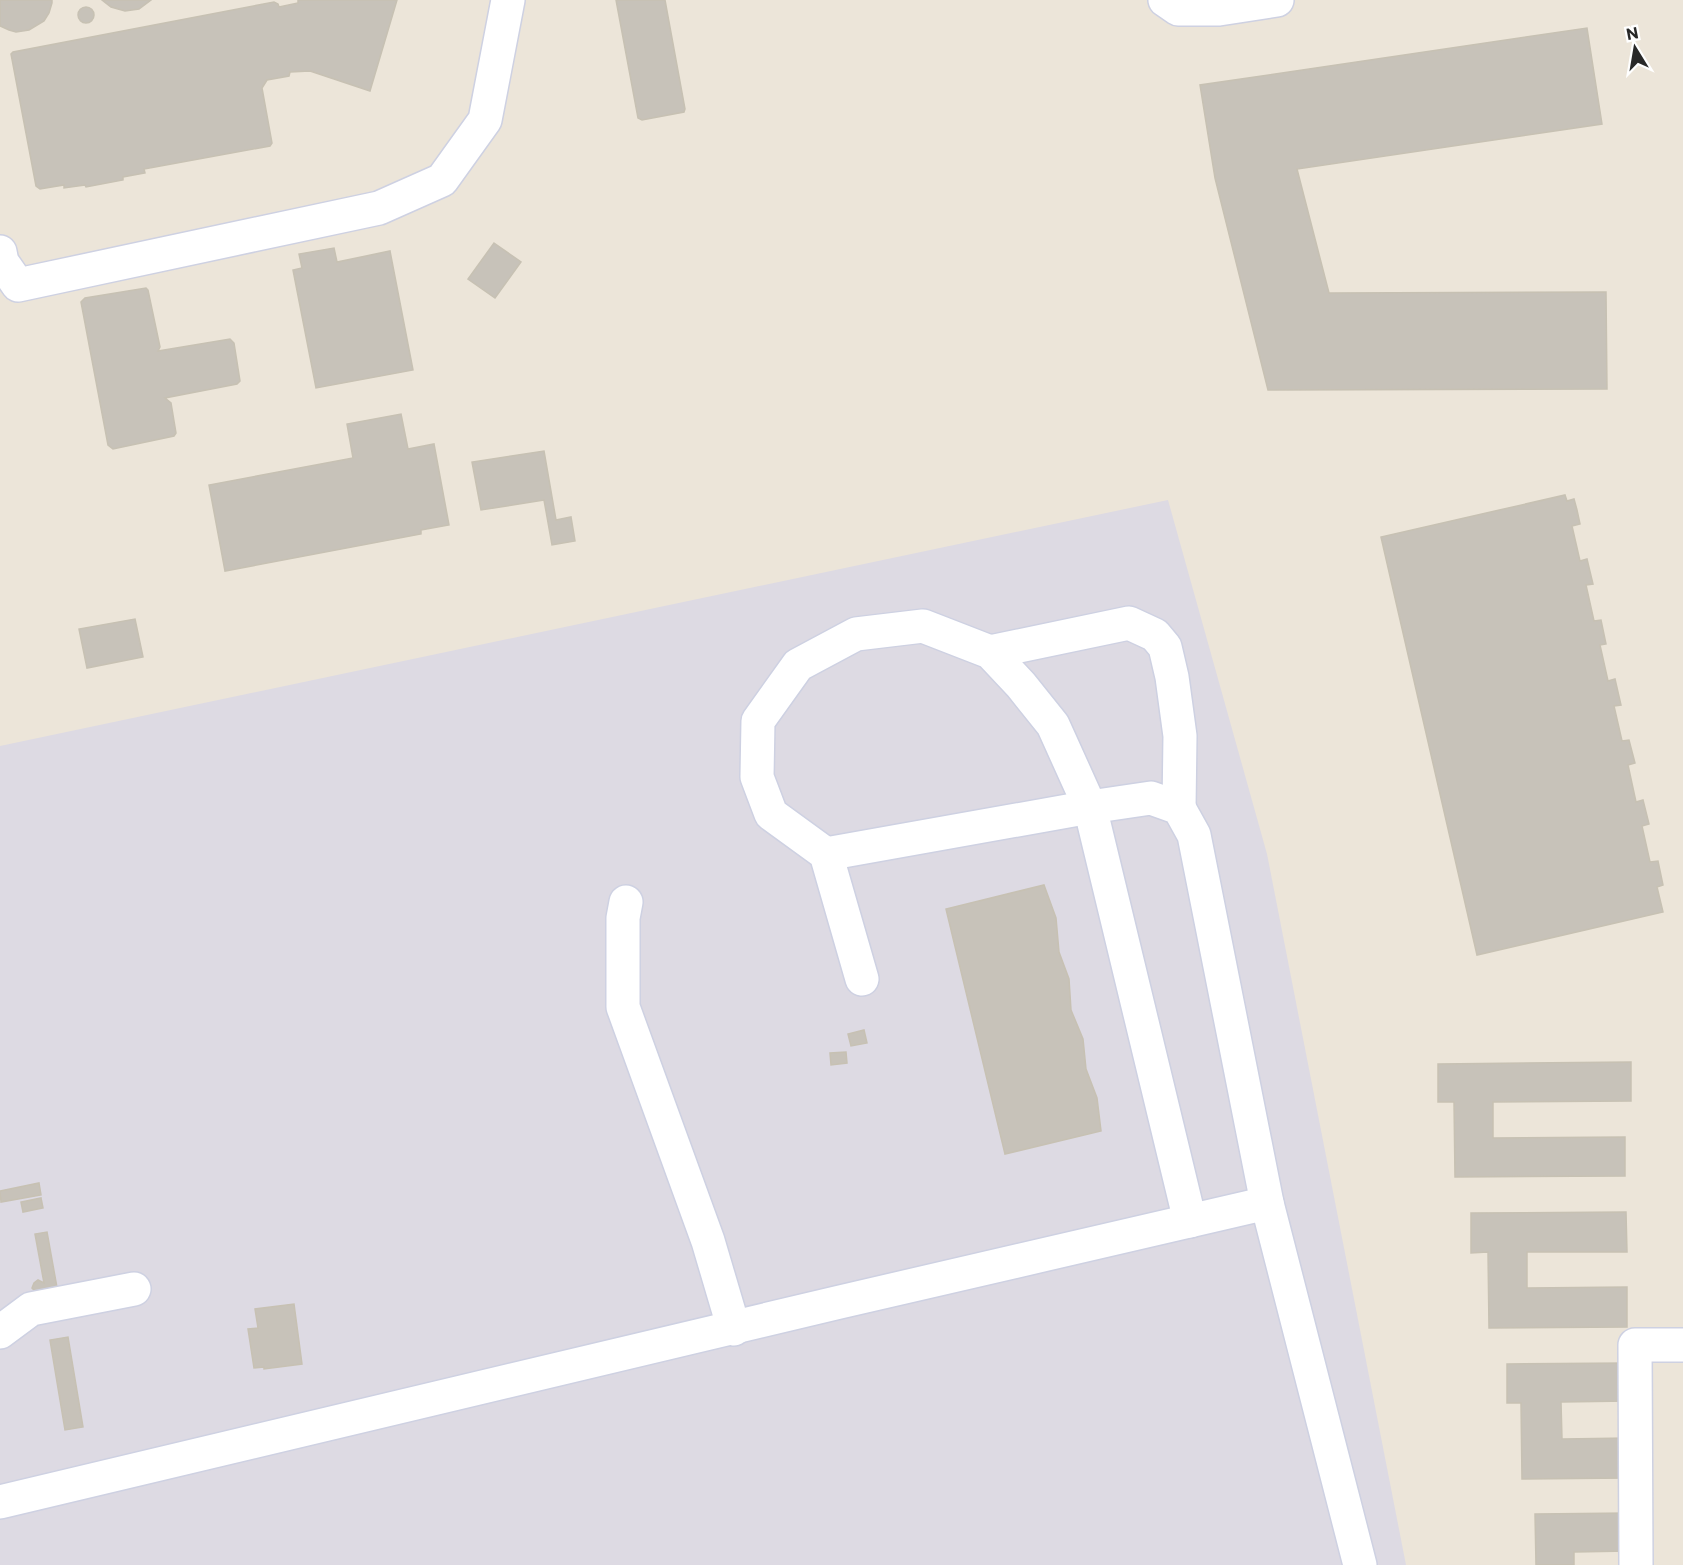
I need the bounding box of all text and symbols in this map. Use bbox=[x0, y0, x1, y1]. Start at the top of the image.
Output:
north arrow bbox=[1605, 18, 1665, 78]
text: N bbox=[1624, 22, 1640, 43]

